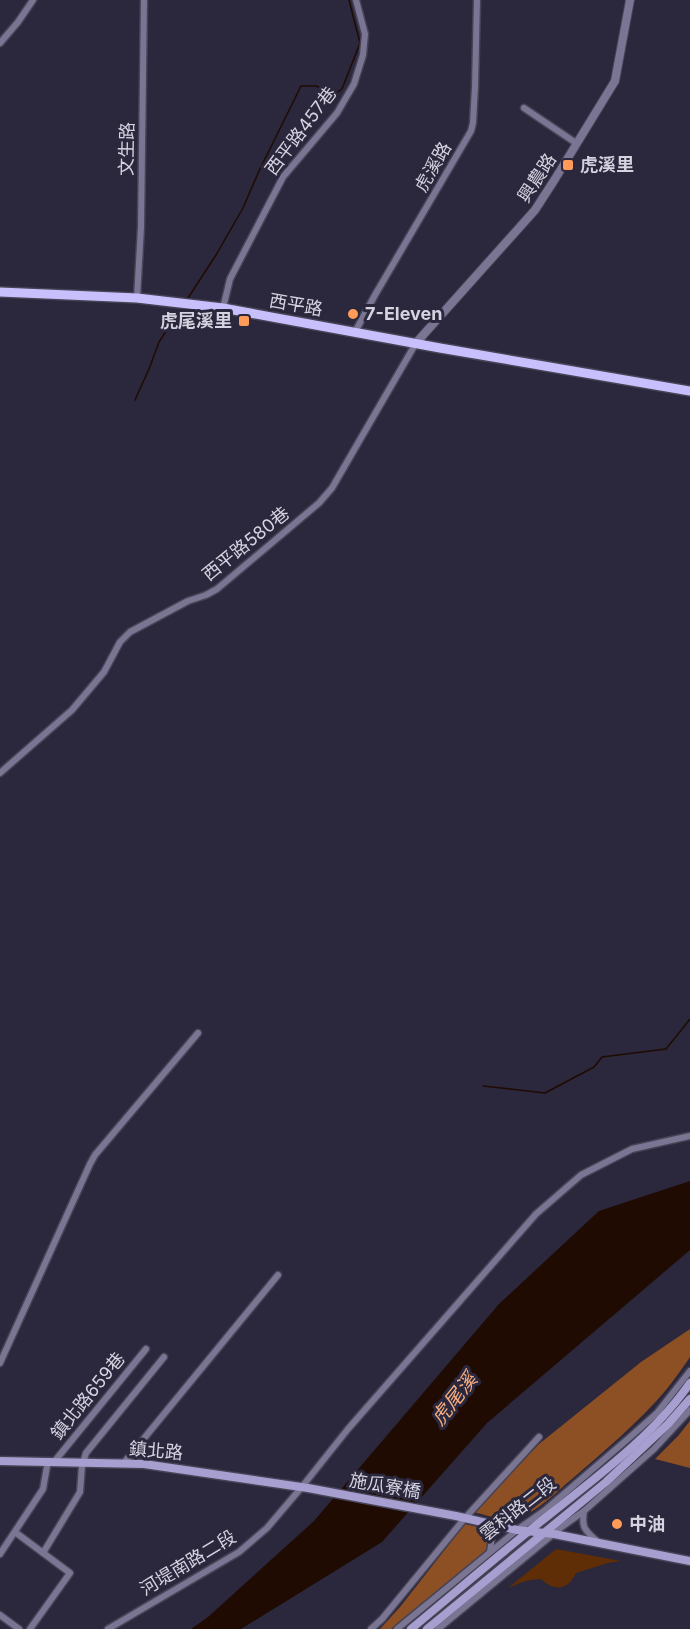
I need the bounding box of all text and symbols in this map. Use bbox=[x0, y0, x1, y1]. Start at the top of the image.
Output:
street label: 西平路457巷 bbox=[261, 83, 341, 179]
street label: 文生路 bbox=[116, 122, 137, 176]
street label: 虎溪路 bbox=[410, 138, 455, 195]
street label: 興農路 bbox=[513, 149, 560, 206]
place label: 虎溪里 bbox=[580, 154, 634, 175]
marker: 虎溪里 bbox=[561, 158, 575, 172]
street label: 西平路 bbox=[268, 289, 324, 320]
place label: 7-Eleven bbox=[365, 303, 443, 324]
marker: 7-Eleven bbox=[346, 307, 360, 321]
place label: 虎尾溪里 bbox=[160, 310, 232, 331]
marker: 虎尾溪里 bbox=[237, 314, 251, 328]
street label: 西平路580巷 bbox=[198, 502, 293, 585]
street label: 鎮北路659巷 bbox=[46, 1348, 129, 1443]
water label: 虎尾溪 bbox=[426, 1366, 484, 1430]
street label: 鎮北路 bbox=[128, 1438, 184, 1463]
street label: 施瓜寮橋 bbox=[348, 1469, 422, 1502]
street label: 雲科路二段 bbox=[476, 1473, 560, 1545]
place label: 中油 bbox=[629, 1513, 665, 1534]
marker: 中油 bbox=[610, 1517, 624, 1531]
street label: 河堤南路二段 bbox=[136, 1526, 239, 1599]

